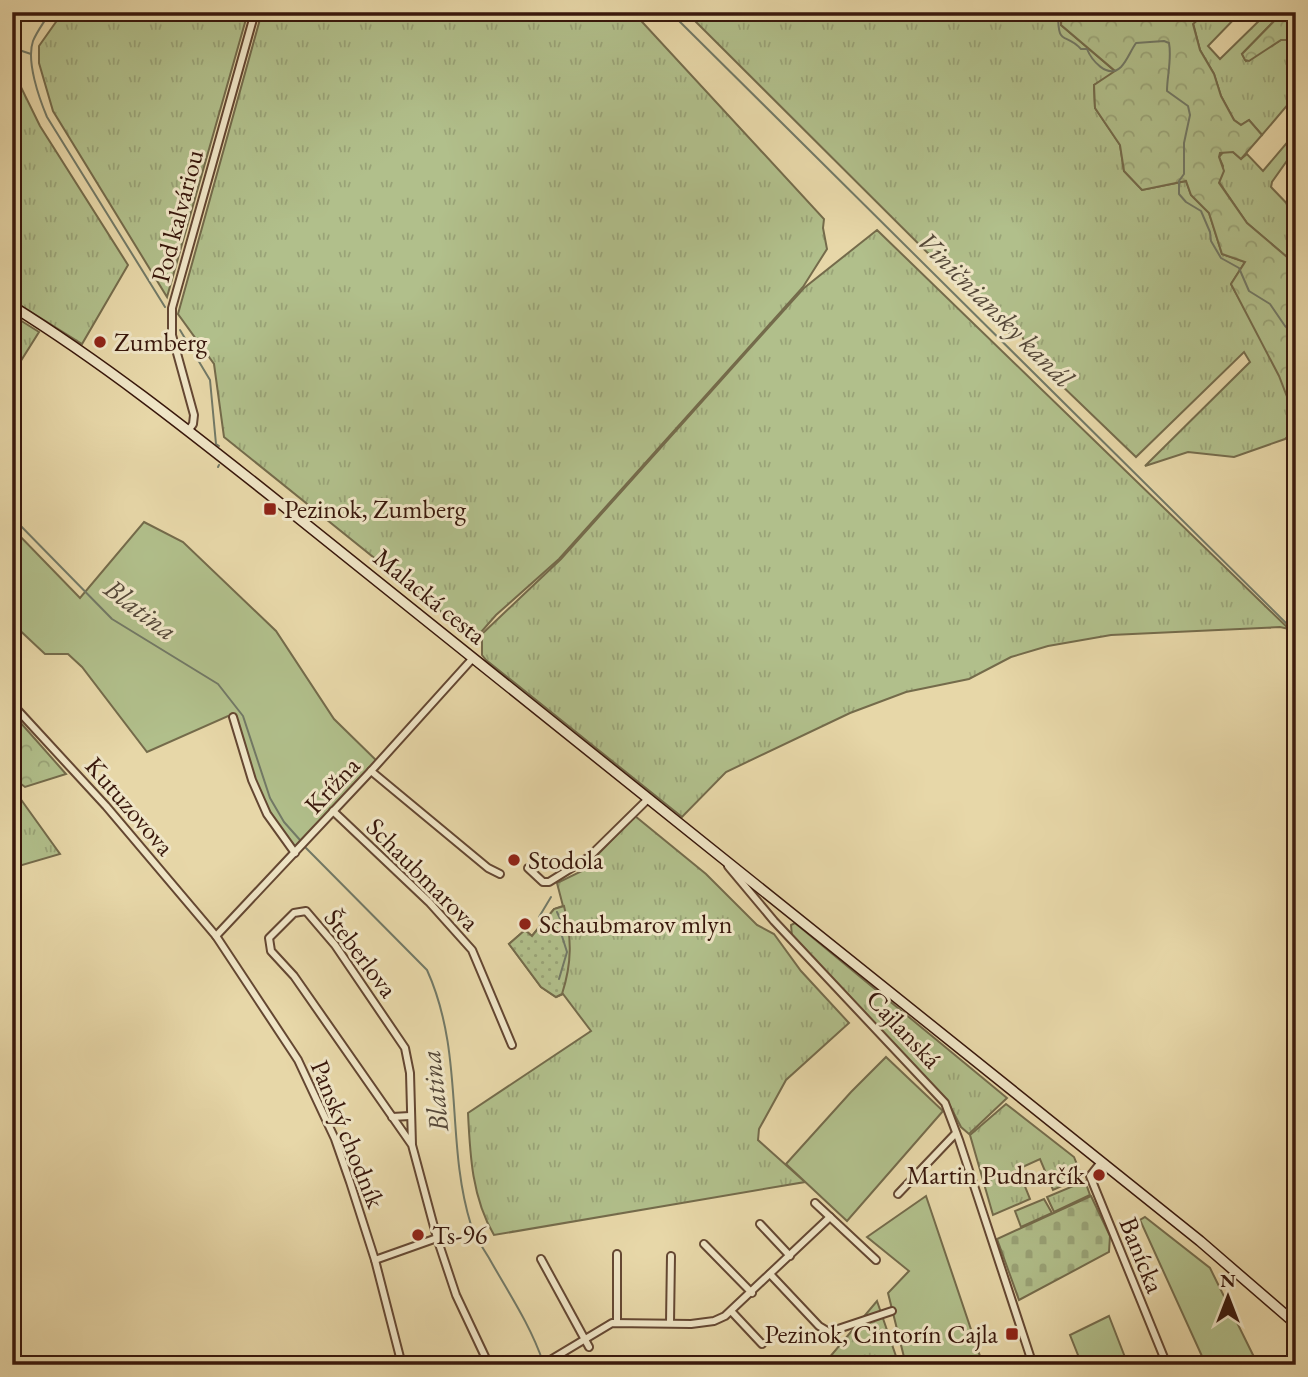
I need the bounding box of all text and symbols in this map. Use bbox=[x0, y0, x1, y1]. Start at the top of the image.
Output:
street label: Pod kalváriou bbox=[143, 146, 211, 286]
water label: Viničniansky kanál bbox=[910, 223, 1083, 396]
place label: Zumberg bbox=[114, 325, 208, 359]
marker: Zumberg bbox=[92, 334, 108, 350]
place label: Pezinok, Zumberg bbox=[284, 492, 467, 526]
marker: Pezinok, Zumberg bbox=[262, 501, 278, 517]
street label: Malacká cesta bbox=[367, 540, 494, 652]
water label: Blatina bbox=[97, 569, 185, 648]
street label: Krížna bbox=[297, 749, 368, 821]
street label: Kutuzovova bbox=[78, 750, 183, 863]
street label: Schaubmarova bbox=[359, 810, 487, 938]
place label: Stodola bbox=[528, 843, 604, 877]
marker: Stodola bbox=[506, 852, 522, 868]
street label: Šteberlova bbox=[317, 902, 406, 1005]
place label: Schaubmarov mlyn bbox=[539, 907, 733, 941]
marker: Schaubmarov mlyn bbox=[517, 916, 533, 932]
street label: Cajlanská bbox=[859, 982, 950, 1076]
water label: Blatina bbox=[412, 1048, 456, 1135]
street label: Panský chodník bbox=[303, 1055, 393, 1214]
place label: Martin Pudnarčík bbox=[906, 1158, 1086, 1192]
marker: Martin Pudnarčík bbox=[1091, 1167, 1107, 1183]
street label: Banícka bbox=[1111, 1212, 1173, 1299]
place label: Ts-96 bbox=[432, 1218, 487, 1252]
marker: Ts-96 bbox=[410, 1227, 426, 1243]
north arrow bbox=[1192, 1262, 1262, 1332]
text: N bbox=[1220, 1268, 1236, 1293]
place label: Pezinok, Cintorín Cajla bbox=[764, 1317, 999, 1351]
marker: Pezinok, Cintorín Cajla bbox=[1004, 1326, 1020, 1342]

